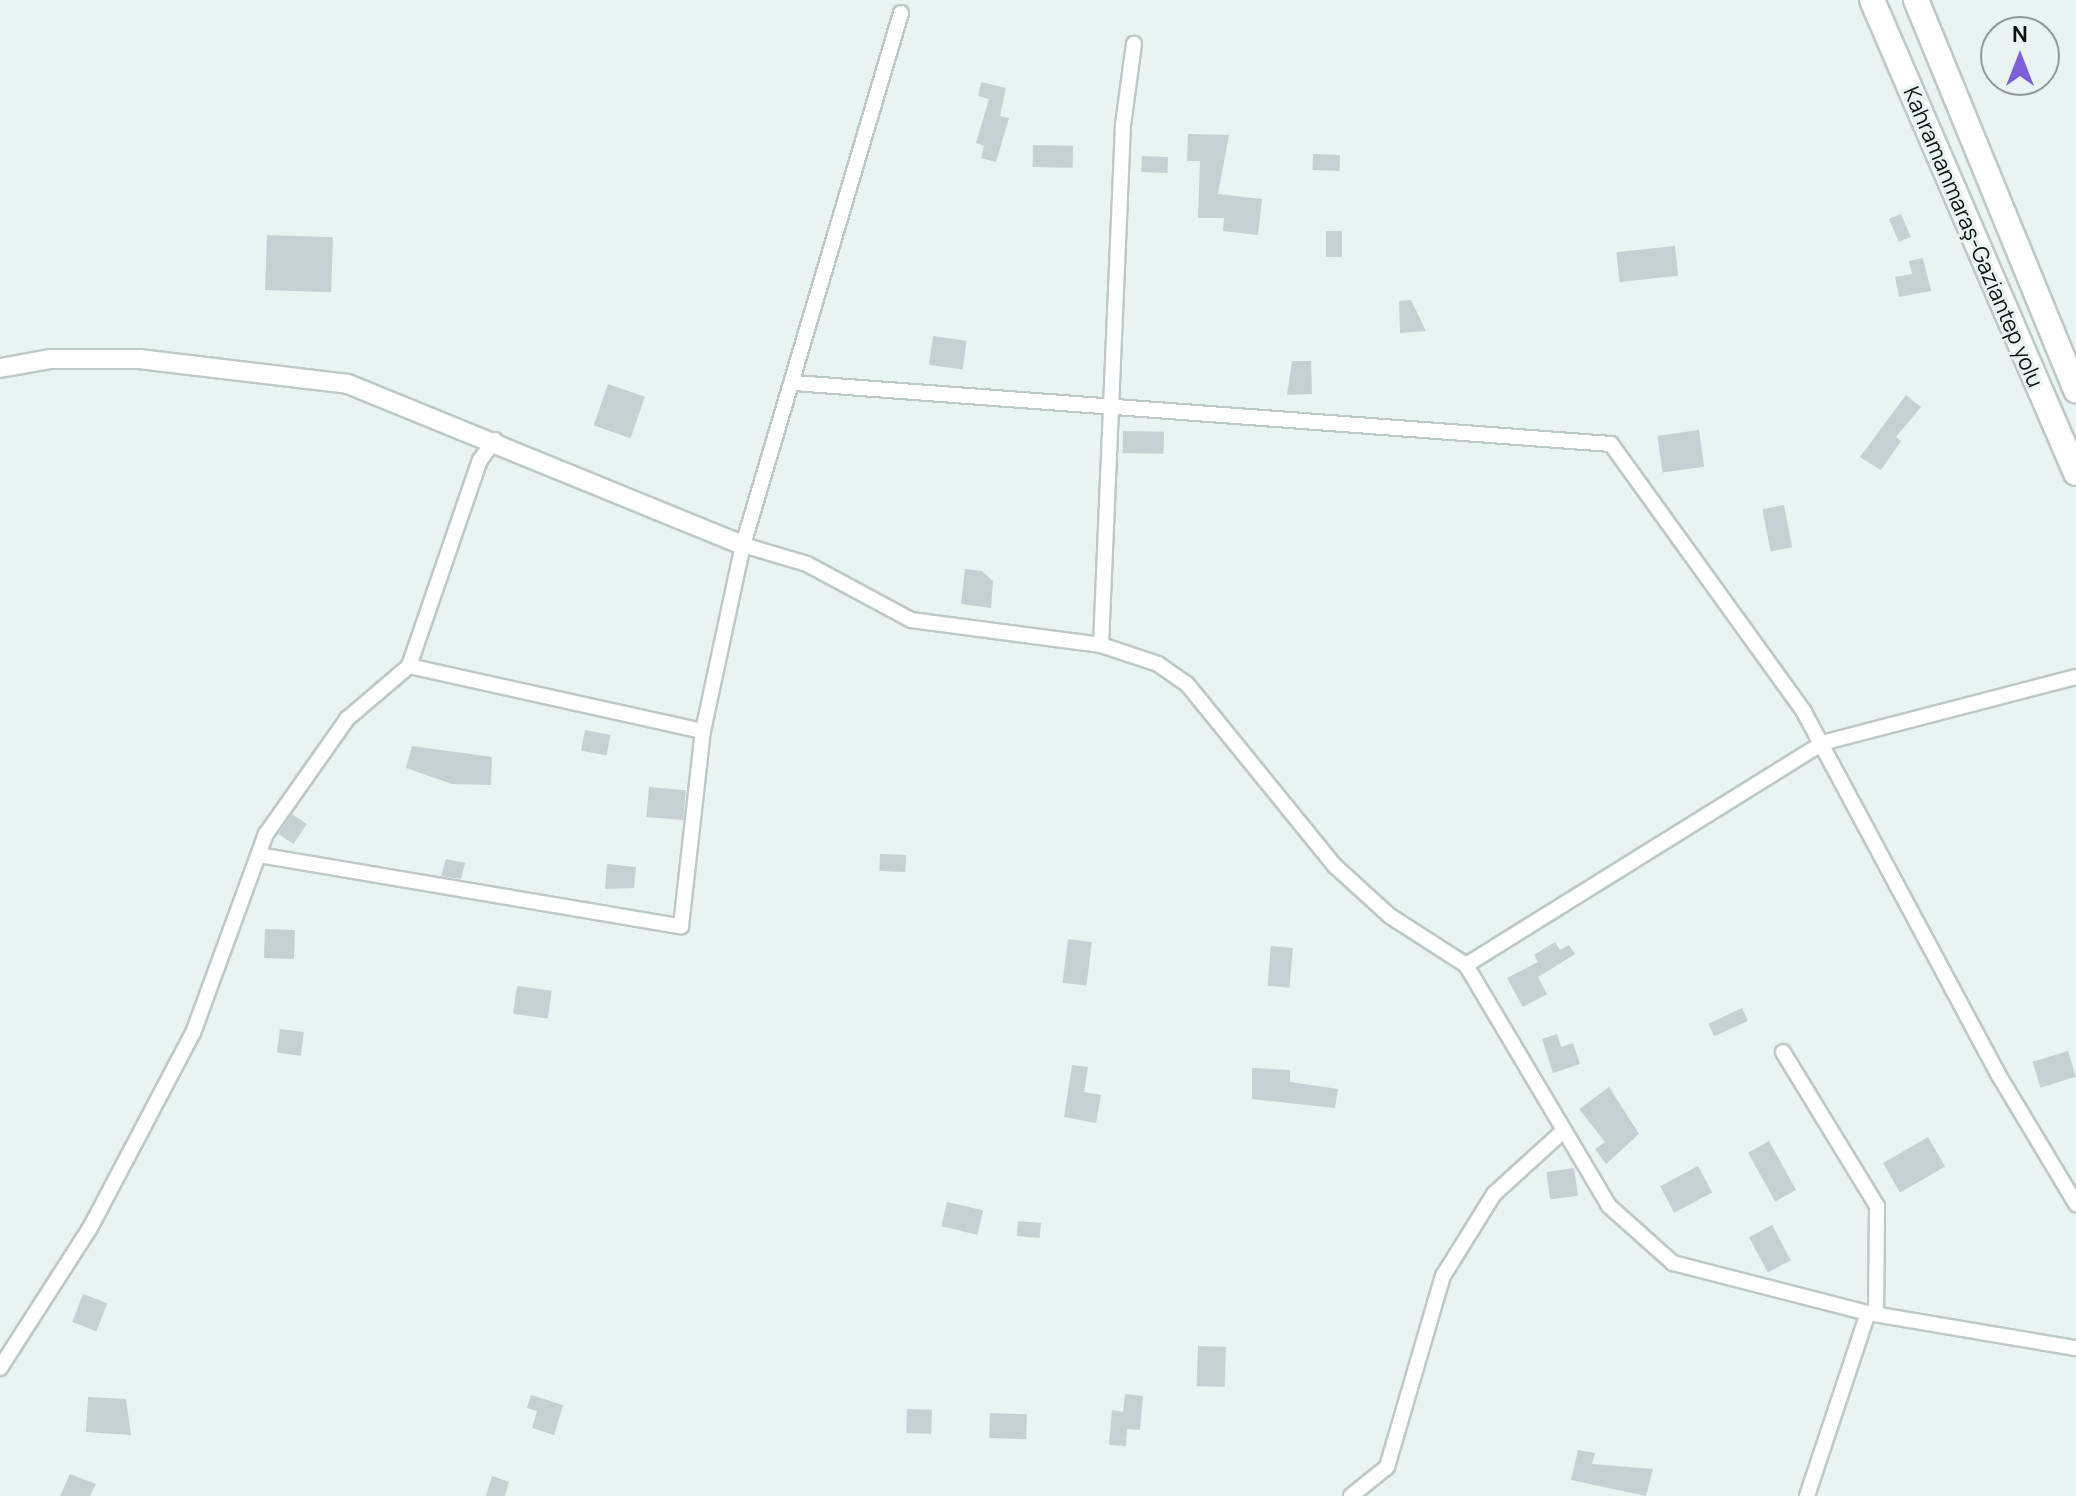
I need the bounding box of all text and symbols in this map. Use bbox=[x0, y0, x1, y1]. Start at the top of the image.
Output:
north arrow bbox=[1980, 16, 2060, 96]
text: N bbox=[2012, 19, 2028, 49]
street label: Kahramanmaraş-Gaziantep yolu bbox=[1898, 83, 2048, 391]

